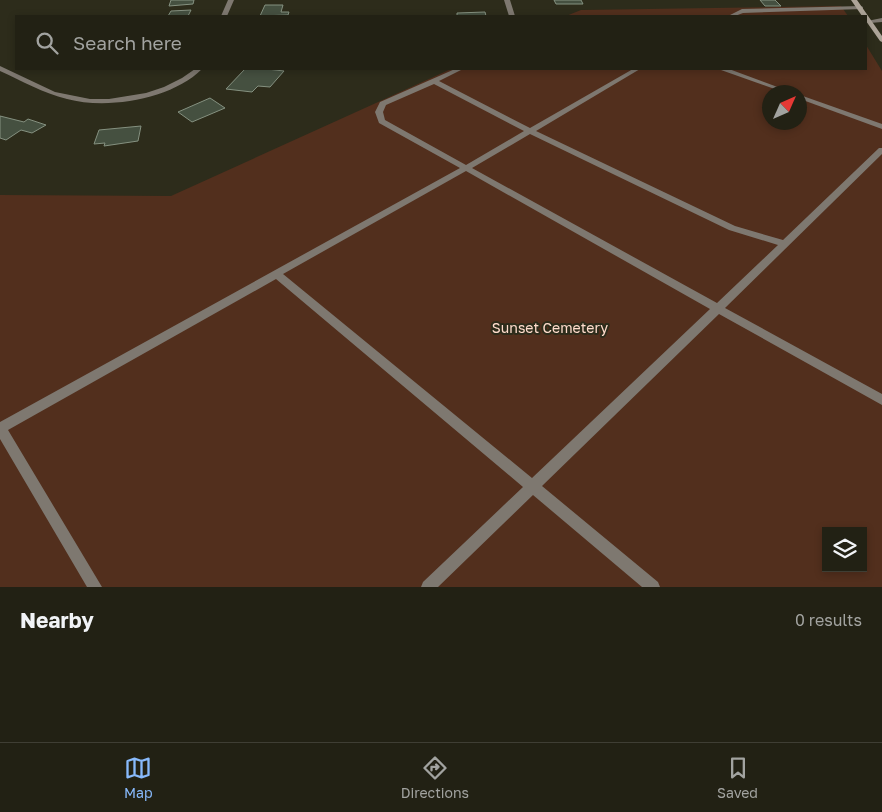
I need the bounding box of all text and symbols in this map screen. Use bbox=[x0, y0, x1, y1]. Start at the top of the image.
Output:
search box bbox=[15, 15, 867, 70]
icon: search bbox=[33, 29, 61, 57]
text: Search here bbox=[73, 31, 182, 54]
north arrow bbox=[762, 85, 807, 130]
park label: Sunset Cemetery bbox=[492, 319, 608, 336]
map controls bbox=[822, 527, 867, 572]
button: layers bbox=[822, 527, 867, 572]
text: Nearby bbox=[20, 607, 94, 633]
text: 0 results bbox=[795, 610, 862, 630]
tab: Map bbox=[124, 754, 153, 801]
tab: Directions bbox=[401, 754, 469, 801]
tab: Saved bbox=[717, 754, 758, 801]

